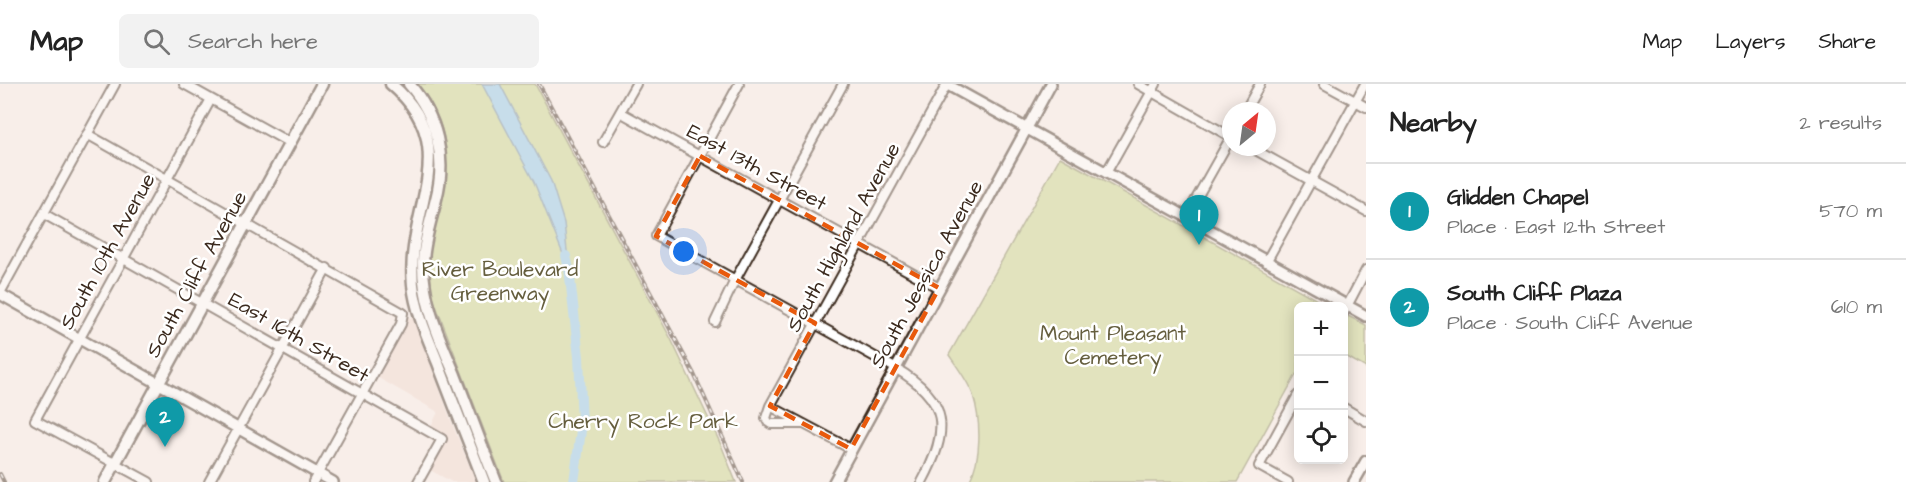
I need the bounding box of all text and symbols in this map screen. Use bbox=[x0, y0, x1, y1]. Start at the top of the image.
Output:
search box bbox=[119, 14, 539, 68]
text: Map bbox=[30, 22, 83, 61]
icon: search bbox=[140, 25, 173, 58]
text: Search here bbox=[188, 26, 318, 57]
text: Map bbox=[1642, 27, 1682, 56]
text: Layers bbox=[1715, 27, 1785, 56]
text: Share bbox=[1818, 27, 1876, 56]
north arrow bbox=[1222, 102, 1276, 156]
text: Nearby bbox=[1390, 105, 1477, 141]
text: 2 results bbox=[1799, 109, 1882, 137]
street label: East 13th Street bbox=[682, 117, 832, 218]
street label: South Highland Avenue bbox=[779, 137, 909, 338]
street label: South 10th Avenue bbox=[52, 168, 162, 335]
street label: South Jessica Avenue bbox=[863, 175, 990, 373]
text: Glidden Chapel bbox=[1447, 182, 1589, 213]
street label: South Cliff Avenue bbox=[139, 186, 254, 363]
pin: 1 bbox=[1180, 196, 1218, 245]
text: 1 bbox=[1408, 197, 1411, 225]
text: 570 m bbox=[1819, 197, 1882, 225]
text: Place · East 12th Street bbox=[1447, 213, 1665, 241]
your location bbox=[669, 237, 698, 266]
park label: River Boulevard Greenway bbox=[422, 255, 578, 310]
text: South Cliff Plaza bbox=[1447, 278, 1621, 309]
street label: East 16th Street bbox=[223, 285, 375, 390]
text: 2 bbox=[1404, 293, 1415, 321]
text: 610 m bbox=[1831, 293, 1882, 321]
map controls bbox=[1294, 302, 1348, 464]
button: + bbox=[1294, 302, 1348, 356]
text: Place · South Cliff Avenue bbox=[1447, 309, 1693, 337]
park label: Mount Pleasant Cemetery bbox=[1040, 319, 1187, 374]
button: − bbox=[1294, 356, 1348, 410]
pin: 2 bbox=[146, 398, 184, 447]
park label: Cherry Rock Park bbox=[548, 407, 738, 438]
button: locate bbox=[1294, 410, 1348, 464]

